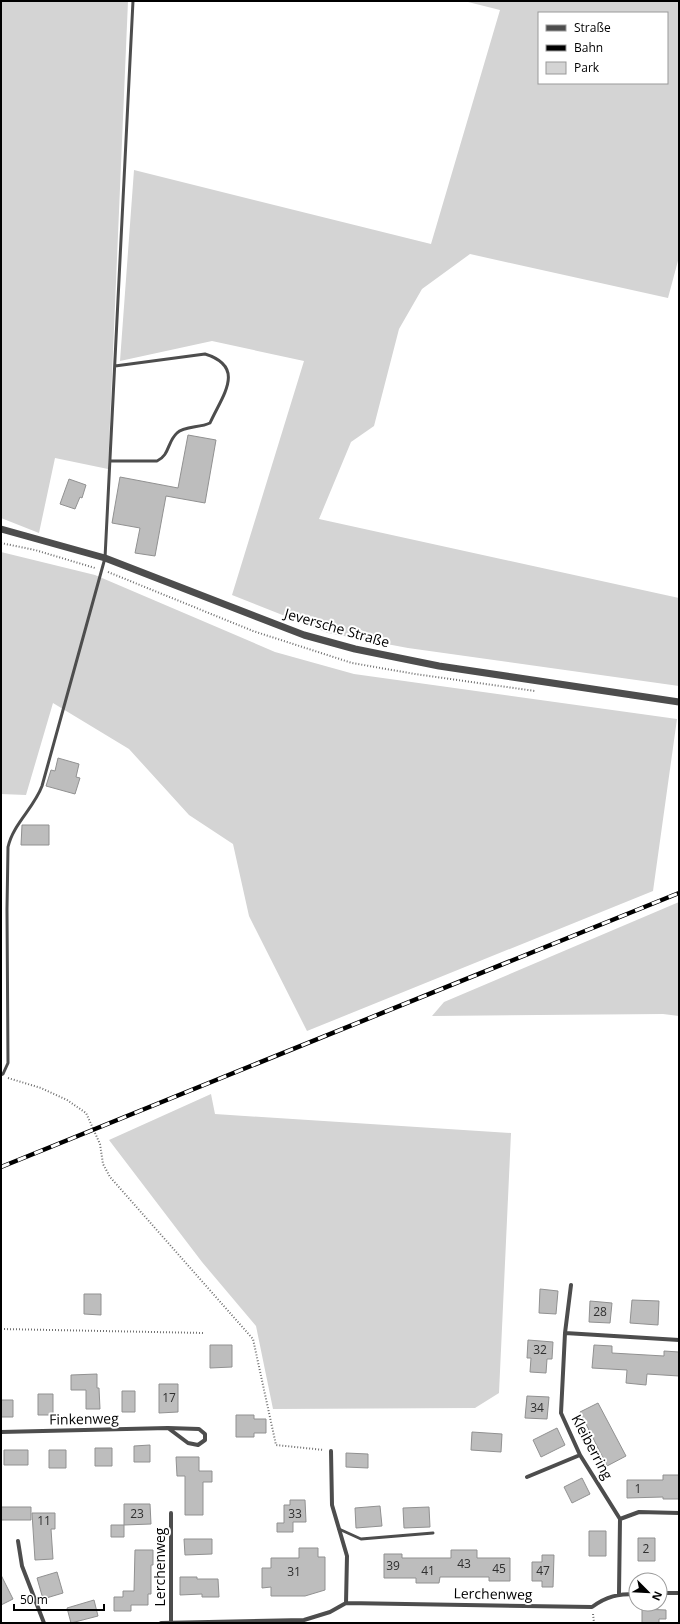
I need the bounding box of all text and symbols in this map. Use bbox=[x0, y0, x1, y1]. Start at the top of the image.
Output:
legend bbox=[538, 12, 668, 84]
text: Straße bbox=[574, 19, 611, 36]
text: Bahn bbox=[574, 39, 603, 56]
text: Park bbox=[574, 59, 600, 76]
street label: Jeversche Straße bbox=[280, 603, 392, 652]
house number: 28 bbox=[593, 1303, 607, 1320]
house number: 32 bbox=[533, 1341, 547, 1358]
house number: 17 bbox=[162, 1389, 176, 1406]
house number: 34 bbox=[530, 1399, 544, 1416]
street label: Finkenweg bbox=[49, 1408, 119, 1429]
street label: Kleiberring bbox=[567, 1411, 618, 1483]
house number: 1 bbox=[635, 1480, 641, 1497]
house number: 23 bbox=[130, 1505, 144, 1522]
house number: 33 bbox=[288, 1505, 302, 1522]
house number: 11 bbox=[37, 1512, 51, 1529]
street label: Lerchenweg bbox=[150, 1527, 169, 1606]
house number: 2 bbox=[643, 1540, 650, 1557]
house number: 43 bbox=[457, 1555, 471, 1572]
house number: 39 bbox=[386, 1557, 400, 1574]
house number: 45 bbox=[492, 1560, 506, 1577]
house number: 41 bbox=[421, 1562, 435, 1579]
house number: 47 bbox=[536, 1562, 550, 1579]
house number: 31 bbox=[287, 1563, 301, 1580]
north arrow bbox=[628, 1572, 668, 1612]
street label: Lerchenweg bbox=[453, 1583, 533, 1604]
scale bar bbox=[14, 1586, 104, 1612]
text: N bbox=[649, 1589, 666, 1603]
text: 50 m bbox=[20, 1591, 48, 1608]

